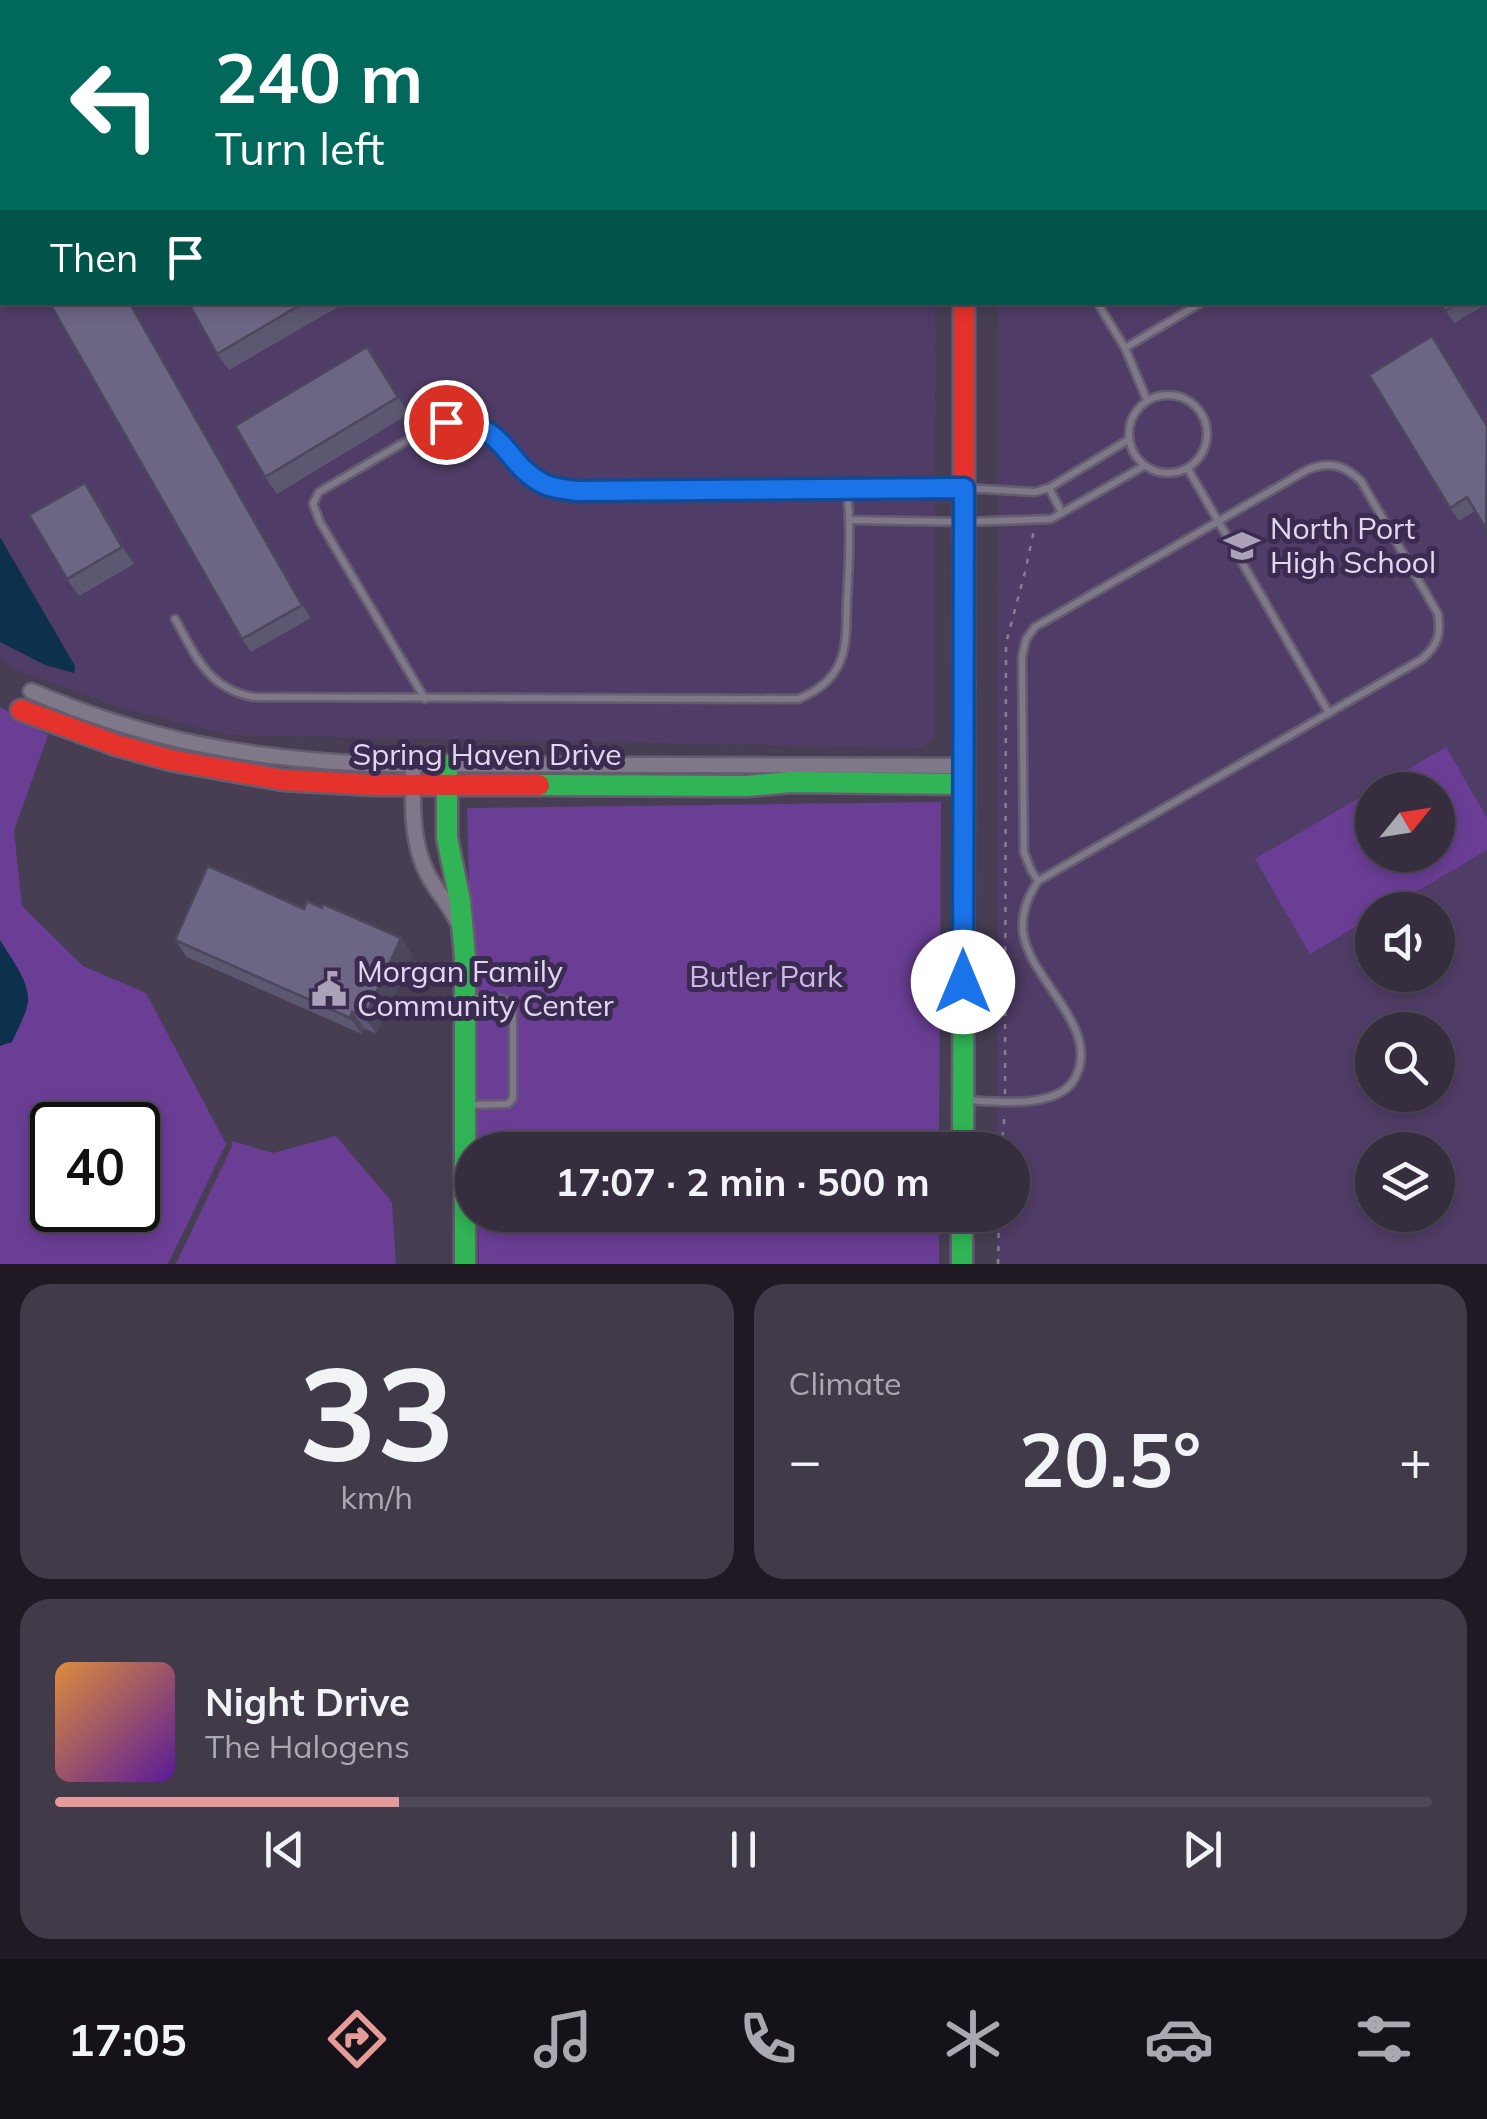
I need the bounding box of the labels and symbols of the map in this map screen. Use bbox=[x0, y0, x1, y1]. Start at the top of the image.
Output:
pin bbox=[404, 380, 489, 465]
place label: North Port High School bbox=[1270, 509, 1436, 581]
school or university icon: North Port High School bbox=[1223, 527, 1261, 565]
street label: Spring Haven Drive bbox=[353, 735, 621, 773]
north arrow bbox=[1355, 772, 1455, 872]
position arrow bbox=[911, 930, 1015, 1034]
place label: Morgan Family Community Center bbox=[357, 952, 614, 1024]
park label: Butler Park bbox=[689, 957, 843, 995]
public building icon: Morgan Family Community Center bbox=[310, 970, 348, 1008]
speed limit sign: 40 bbox=[30, 1102, 160, 1232]

